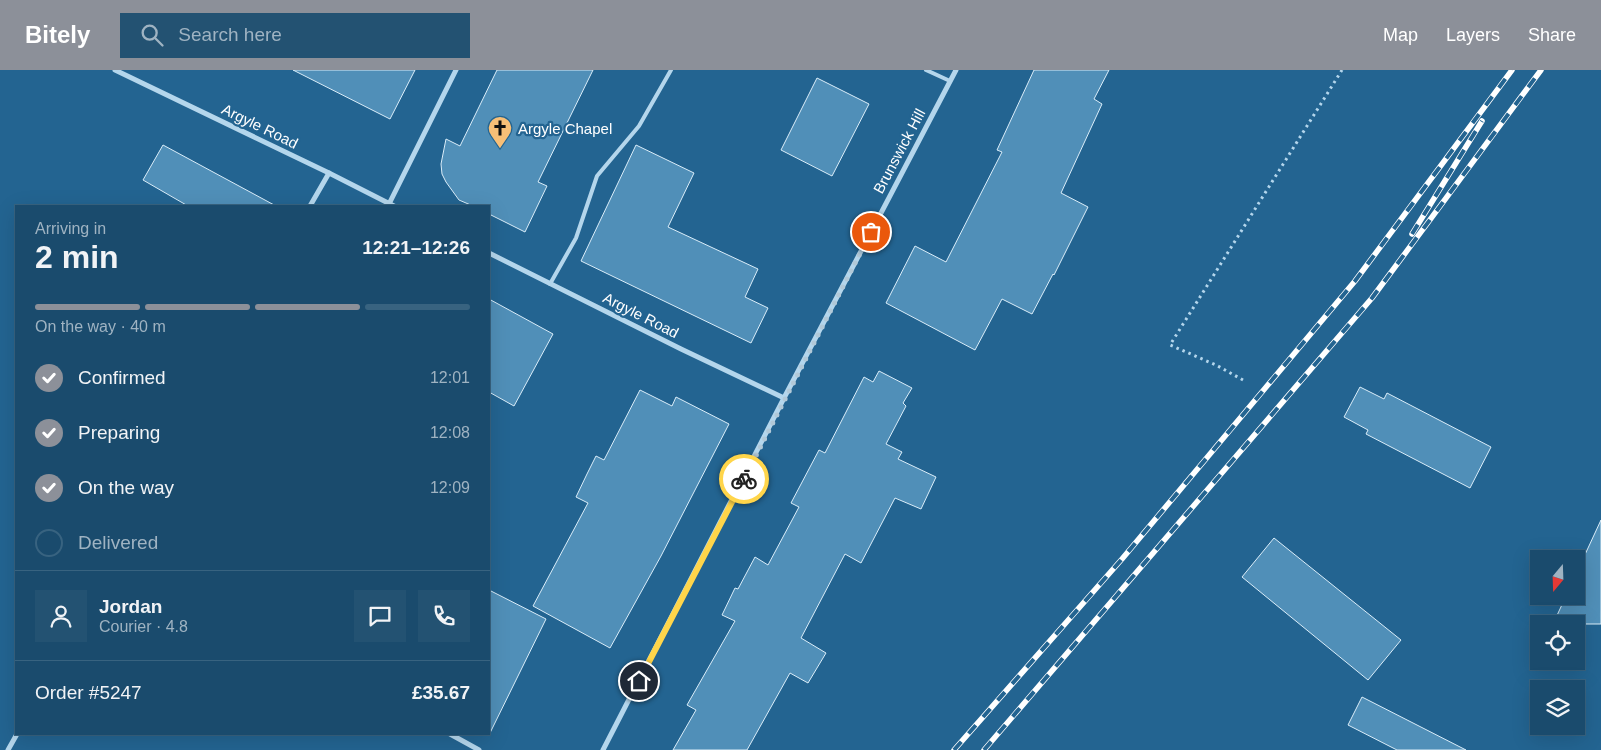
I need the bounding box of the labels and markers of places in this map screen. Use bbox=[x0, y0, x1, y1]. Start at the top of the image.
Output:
church icon: Argyle Chapel bbox=[487, 115, 513, 149]
place label: Argyle Chapel bbox=[518, 120, 612, 137]
pin bbox=[850, 211, 892, 253]
pin bbox=[618, 660, 660, 702]

